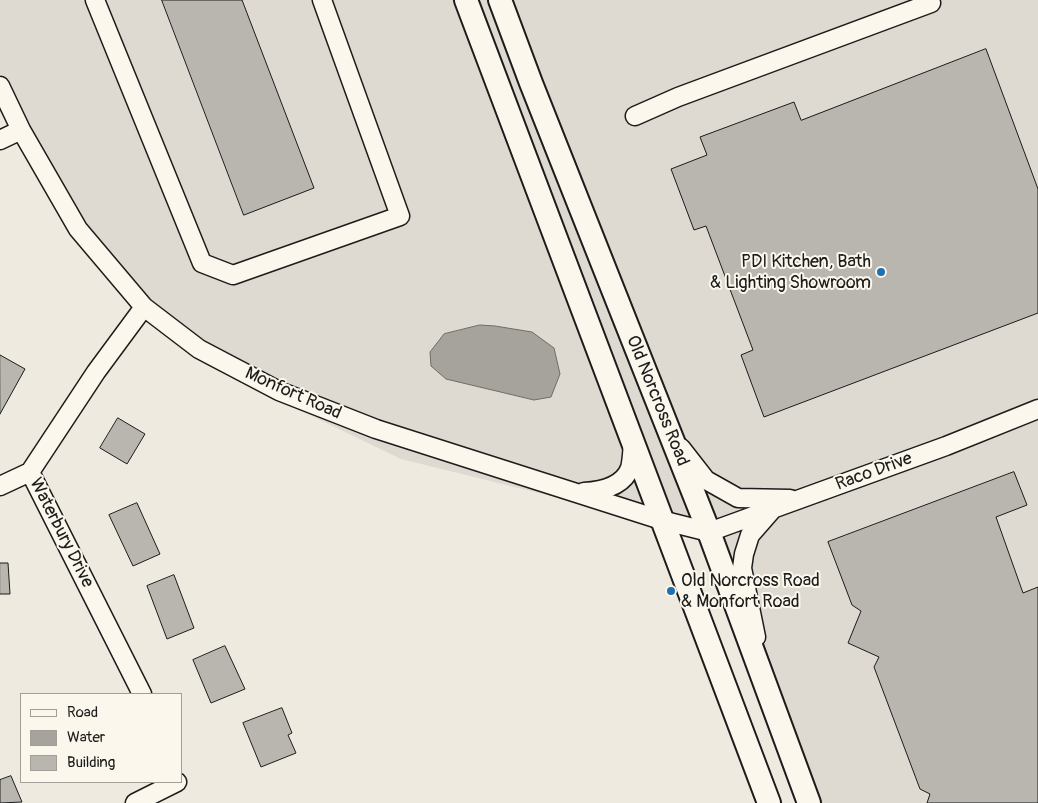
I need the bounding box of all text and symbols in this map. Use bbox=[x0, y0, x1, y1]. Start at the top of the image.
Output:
place label: PDI Kitchen, Bath & Lighting Showroom bbox=[710, 251, 871, 294]
marker: PDI Kitchen, Bath & Lighting Showroom bbox=[875, 266, 887, 278]
street label: Old Norcross Road bbox=[621, 333, 693, 469]
street label: Monfort Road bbox=[241, 363, 345, 425]
street label: Raco Drive bbox=[833, 448, 915, 496]
street label: Waterbury Drive bbox=[24, 475, 98, 591]
place label: Old Norcross Road & Monfort Road bbox=[681, 570, 820, 612]
marker: Old Norcross Road & Monfort Road bbox=[665, 585, 677, 597]
legend bbox=[20, 693, 182, 783]
text: Road bbox=[67, 703, 98, 722]
text: Water bbox=[67, 728, 105, 747]
text: Building bbox=[67, 753, 115, 772]

